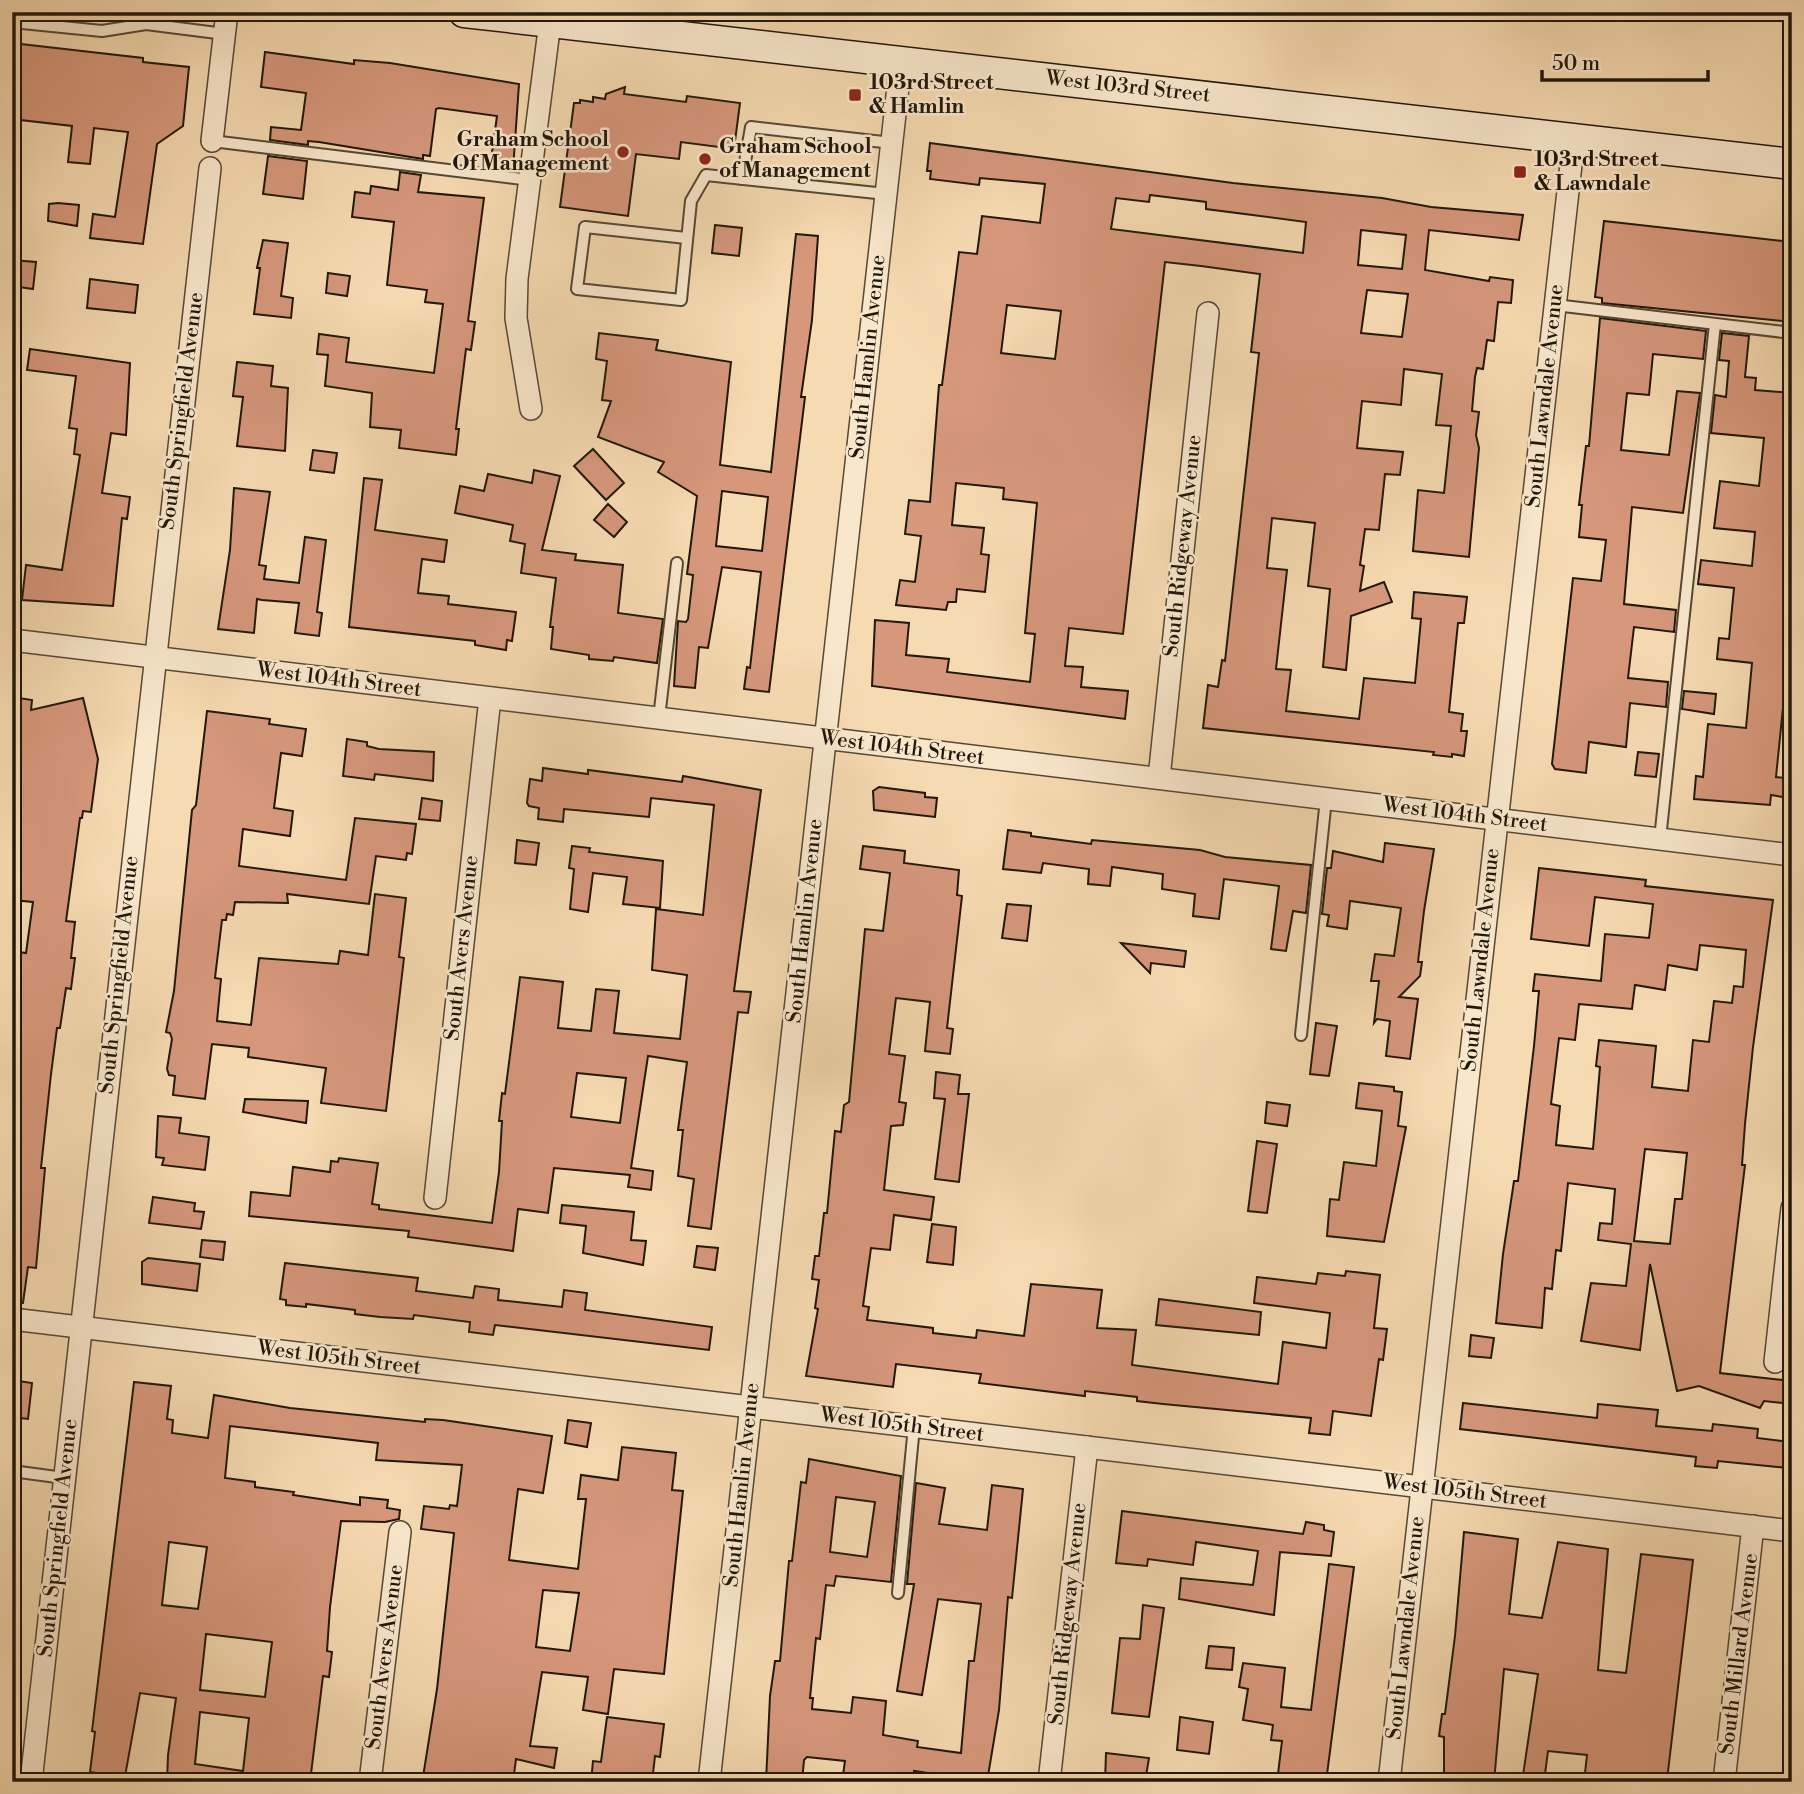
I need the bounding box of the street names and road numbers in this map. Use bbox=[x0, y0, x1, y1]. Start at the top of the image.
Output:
street label: West 103rd Street bbox=[1043, 65, 1212, 109]
street label: South Hamlin Avenue bbox=[844, 254, 892, 460]
street label: South Lawndale Avenue bbox=[1520, 283, 1570, 509]
street label: South Springfield Avenue bbox=[155, 291, 209, 531]
street label: South Ridgeway Avenue bbox=[1158, 433, 1208, 659]
street label: West 104th Street bbox=[254, 657, 423, 703]
street label: West 104th Street bbox=[817, 725, 986, 771]
street label: West 104th Street bbox=[1380, 792, 1549, 838]
street label: South Hamlin Avenue bbox=[781, 818, 829, 1024]
street label: South Lawndale Avenue bbox=[1456, 847, 1506, 1073]
street label: South Avers Avenue bbox=[439, 854, 485, 1042]
street label: South Springfield Avenue bbox=[94, 855, 144, 1095]
street label: West 105th Street bbox=[255, 1335, 423, 1381]
street label: South Hamlin Avenue bbox=[718, 1382, 766, 1588]
street label: West 105th Street bbox=[818, 1402, 986, 1448]
street label: South Springfield Avenue bbox=[33, 1418, 83, 1658]
street label: West 105th Street bbox=[1381, 1469, 1549, 1515]
street label: South Ridgeway Avenue bbox=[1043, 1501, 1093, 1727]
street label: South Lawndale Avenue bbox=[1381, 1515, 1431, 1741]
street label: South Millard Avenue bbox=[1714, 1552, 1764, 1756]
street label: South Avers Avenue bbox=[361, 1563, 409, 1751]

